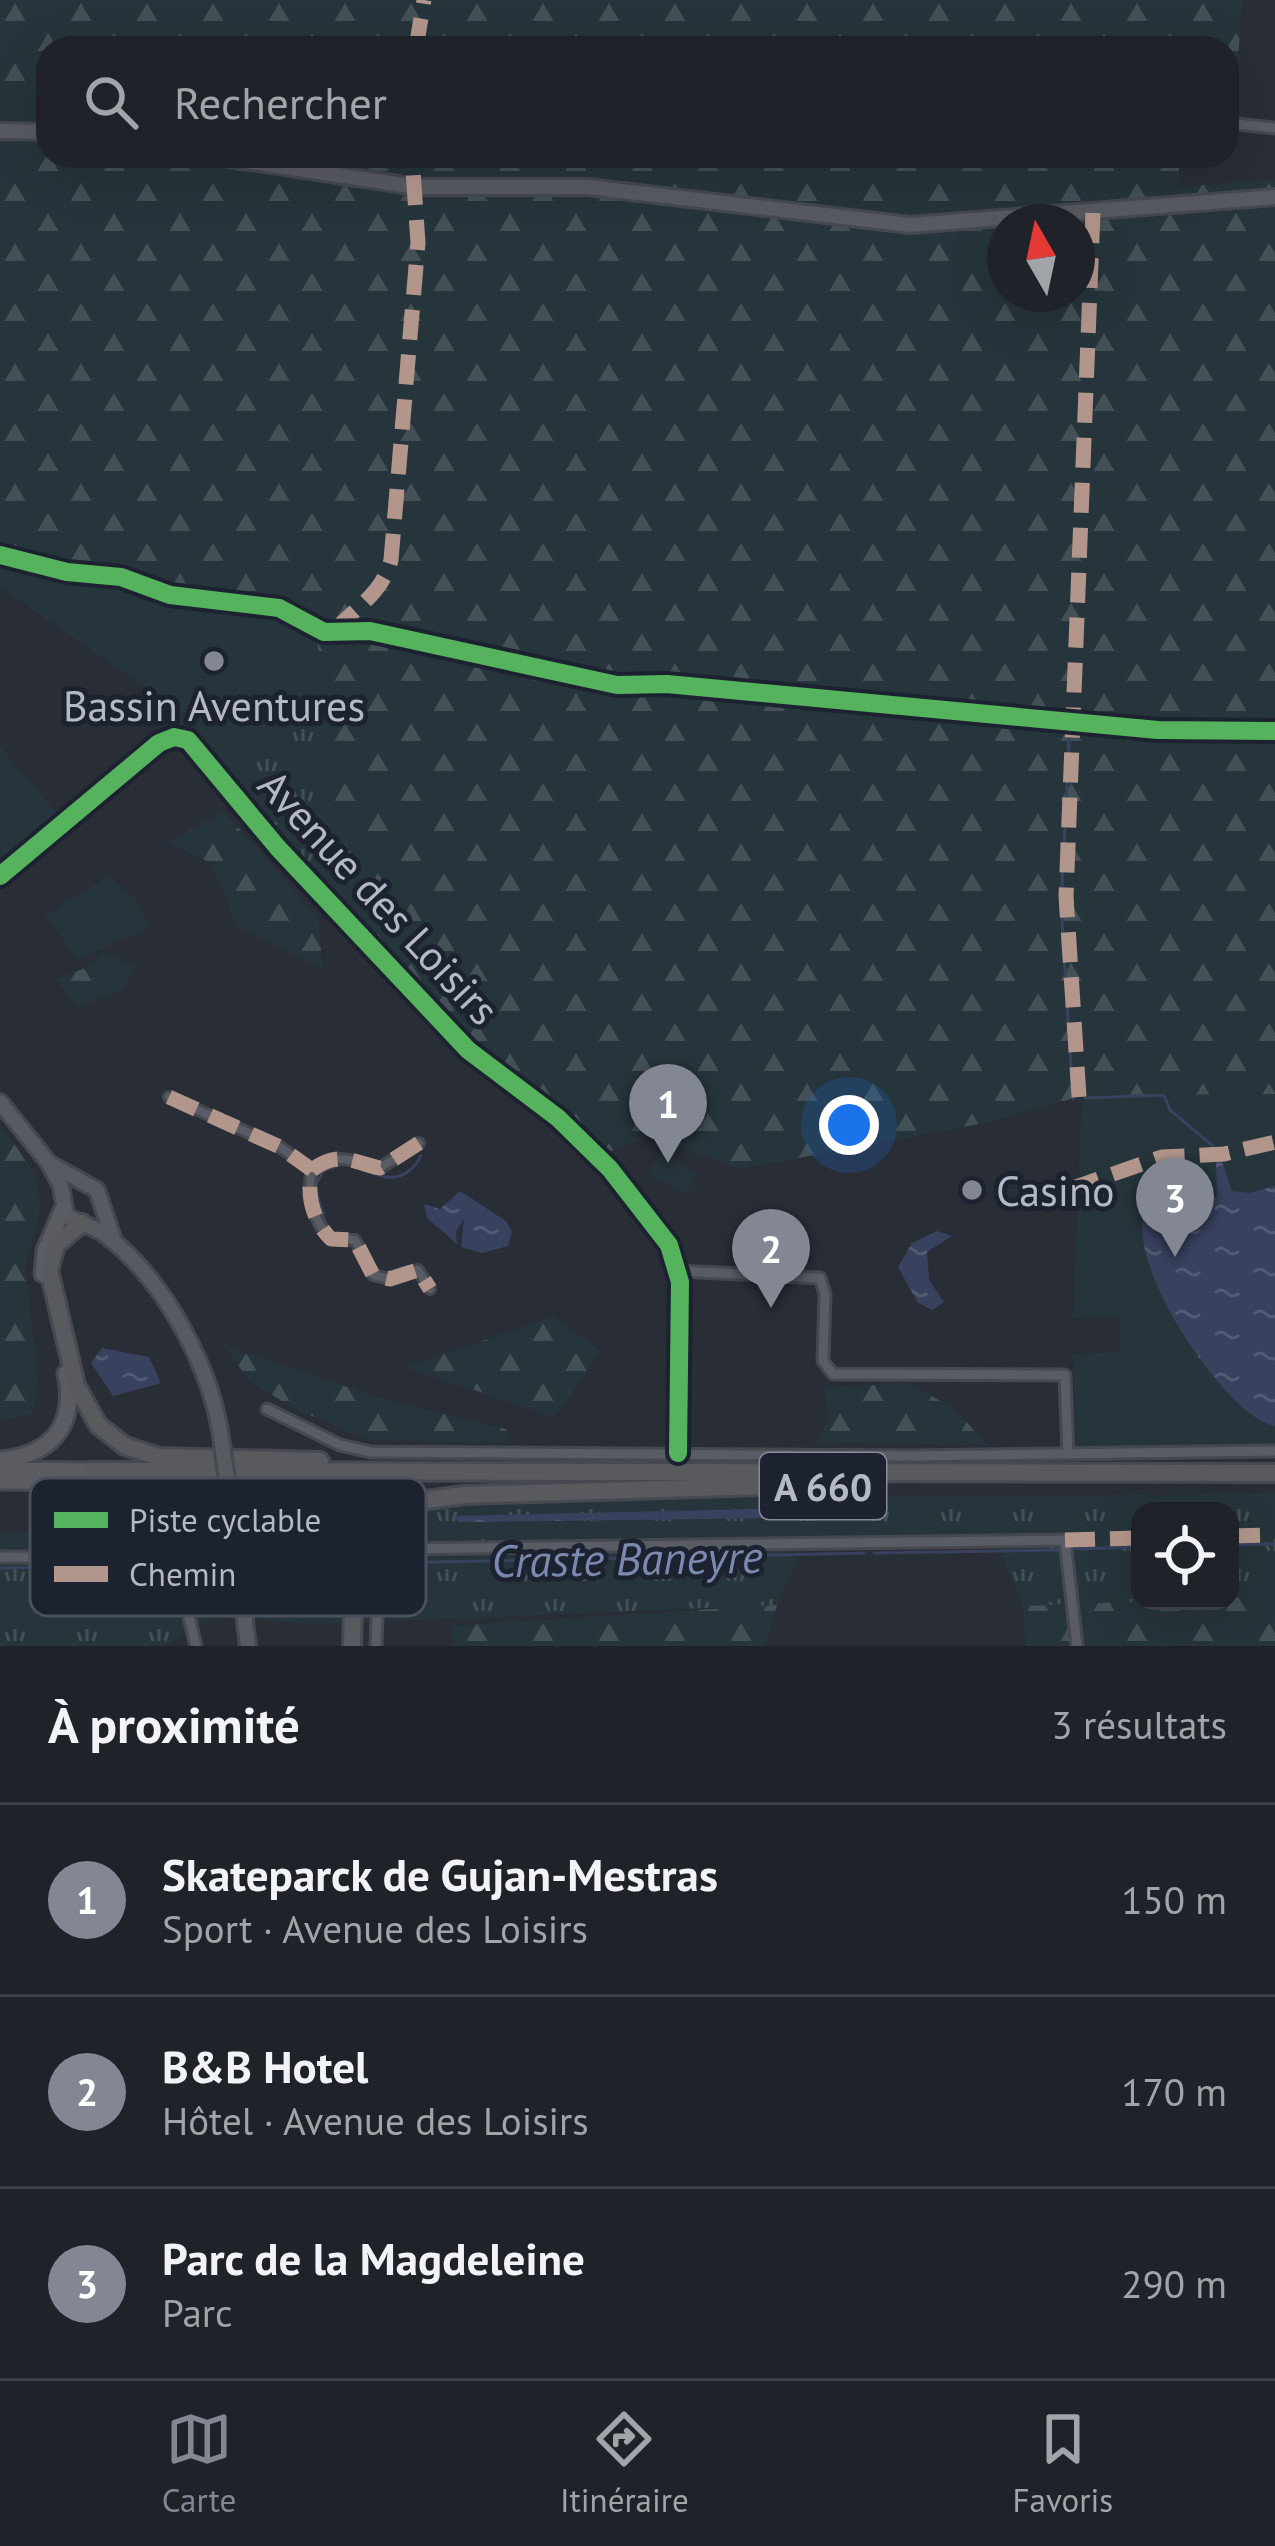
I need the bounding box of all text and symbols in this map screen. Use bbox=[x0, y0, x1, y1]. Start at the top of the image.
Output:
search box bbox=[36, 36, 1239, 168]
icon: search bbox=[78, 69, 144, 135]
text: Rechercher bbox=[174, 73, 387, 131]
north arrow bbox=[987, 204, 1095, 312]
marker: Bassin Aventures bbox=[201, 648, 227, 674]
place label: Bassin Aventures bbox=[63, 678, 365, 733]
street label: Avenue des Loisirs bbox=[247, 758, 511, 1036]
pin: 1 bbox=[629, 1064, 707, 1163]
your location bbox=[819, 1095, 879, 1155]
pin: 3 bbox=[1136, 1158, 1214, 1257]
place label: Casino bbox=[996, 1163, 1115, 1218]
marker: Casino bbox=[959, 1177, 985, 1203]
pin: 2 bbox=[732, 1209, 810, 1308]
road number: A 660 bbox=[760, 1453, 886, 1519]
legend bbox=[30, 1478, 426, 1616]
text: Piste cyclable bbox=[129, 1498, 321, 1541]
map controls bbox=[1131, 1502, 1239, 1610]
button: locate bbox=[1131, 1502, 1239, 1610]
water label: Craste Baneyre bbox=[491, 1527, 763, 1589]
text: Chemin bbox=[129, 1552, 236, 1595]
text: À proximité bbox=[48, 1691, 300, 1757]
text: 3 résultats bbox=[1051, 1699, 1227, 1750]
text: Skateparck de Gujan-Mestras bbox=[162, 1845, 718, 1903]
text: 1 bbox=[76, 1874, 98, 1925]
text: 150 m bbox=[1121, 1874, 1227, 1925]
text: Sport · Avenue des Loisirs bbox=[162, 1903, 588, 1954]
text: B&B Hotel bbox=[162, 2037, 368, 2095]
text: 2 bbox=[76, 2066, 98, 2117]
text: 170 m bbox=[1121, 2066, 1227, 2117]
text: Hôtel · Avenue des Loisirs bbox=[162, 2095, 589, 2146]
text: Parc de la Magdeleine bbox=[162, 2229, 585, 2287]
text: 3 bbox=[76, 2258, 98, 2309]
text: 290 m bbox=[1121, 2258, 1227, 2309]
text: Parc bbox=[162, 2287, 233, 2338]
tab: Carte bbox=[162, 2406, 236, 2521]
tab: Itinéraire bbox=[560, 2406, 689, 2521]
tab: Favoris bbox=[1013, 2406, 1113, 2521]

